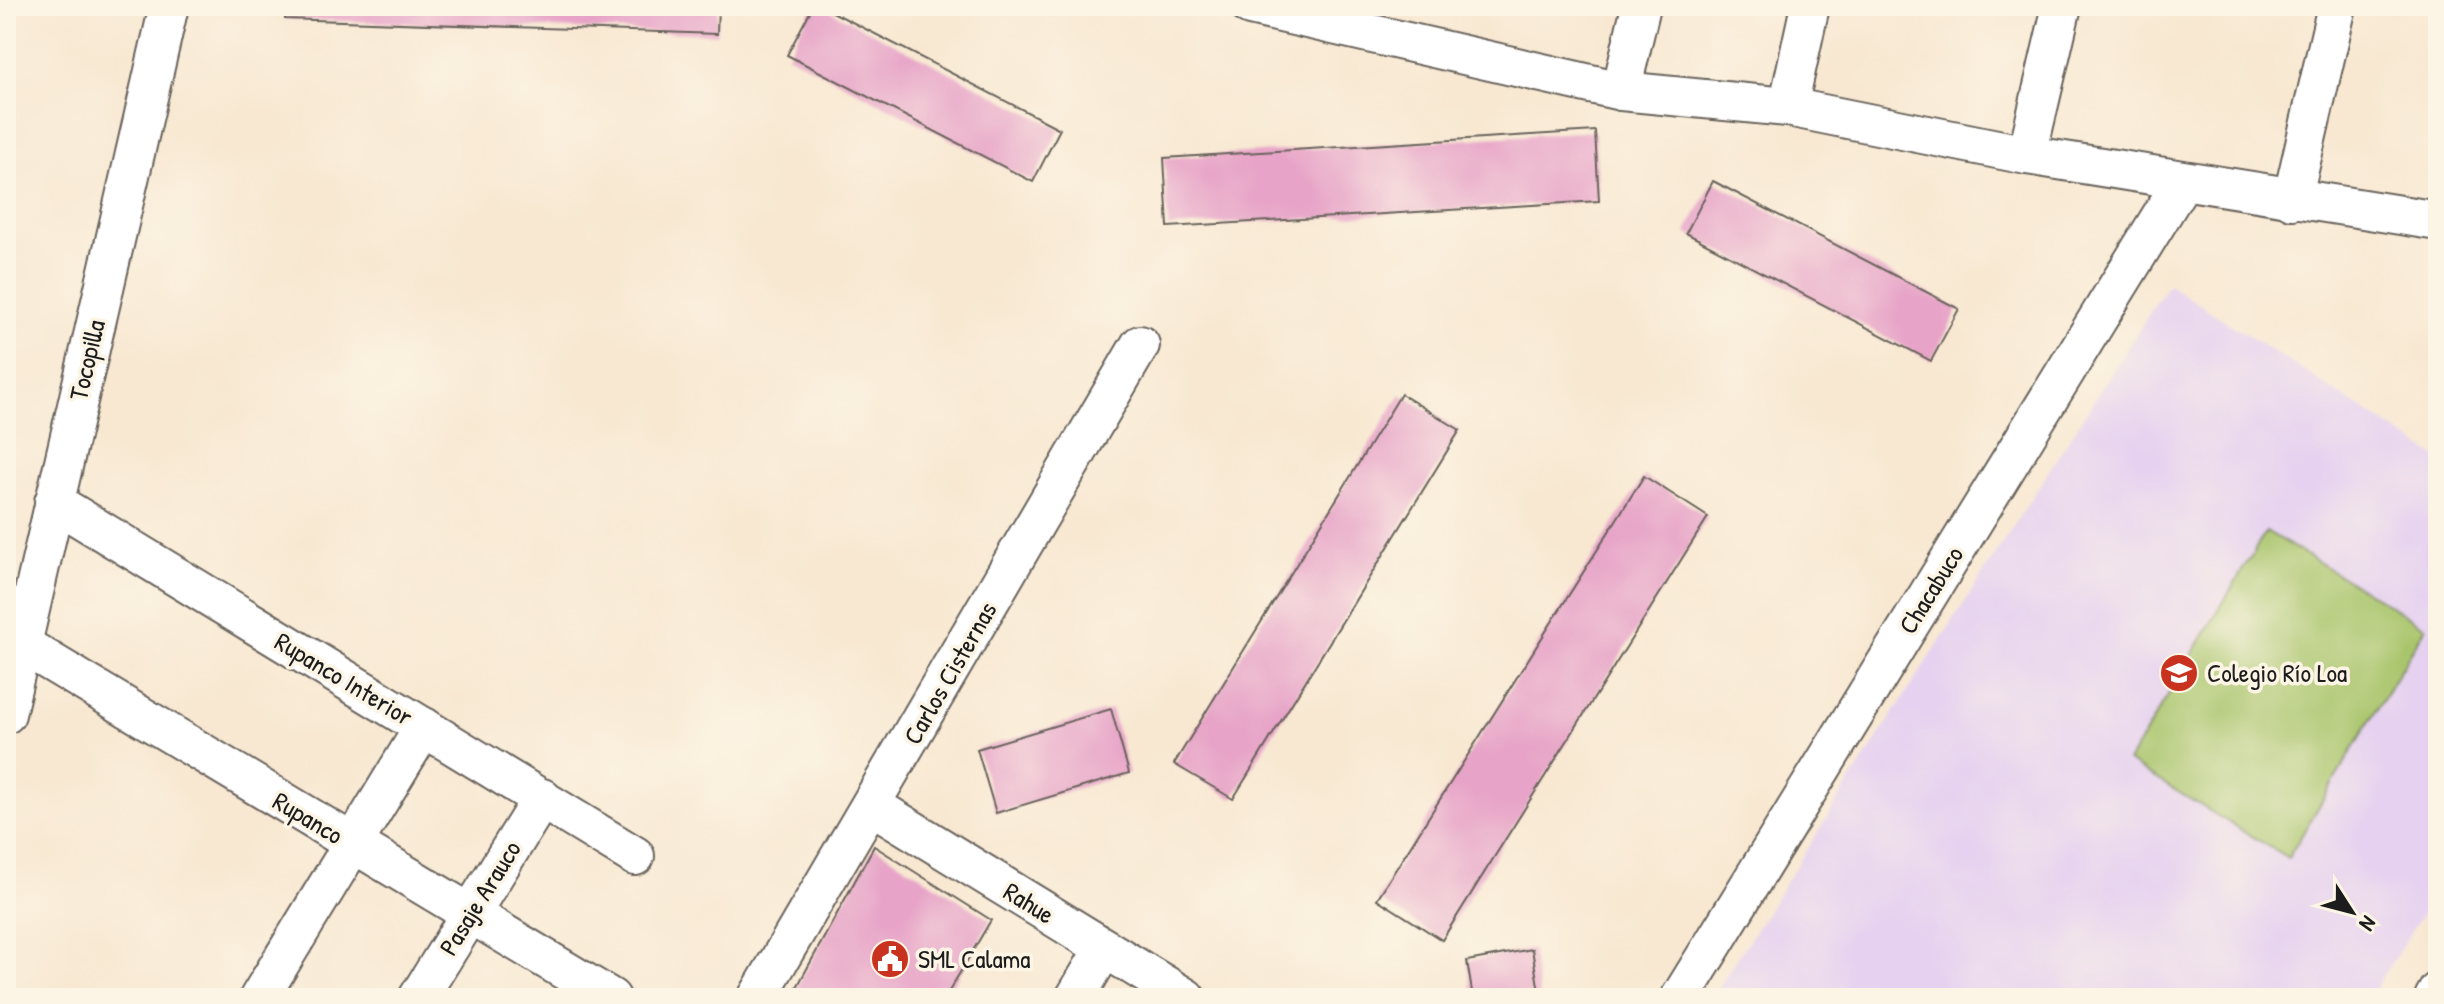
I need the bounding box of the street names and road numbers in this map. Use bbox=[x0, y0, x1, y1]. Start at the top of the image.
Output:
street label: Tocopilla bbox=[60, 316, 113, 404]
street label: Chacabuco bbox=[1890, 539, 1971, 640]
street label: Carlos Cisternas bbox=[895, 595, 1005, 750]
street label: Rupanco Interior bbox=[269, 624, 420, 734]
street label: Rupanco bbox=[267, 783, 350, 852]
street label: Pasaje Arauco bbox=[431, 834, 529, 962]
street label: Rahue bbox=[997, 874, 1061, 932]

